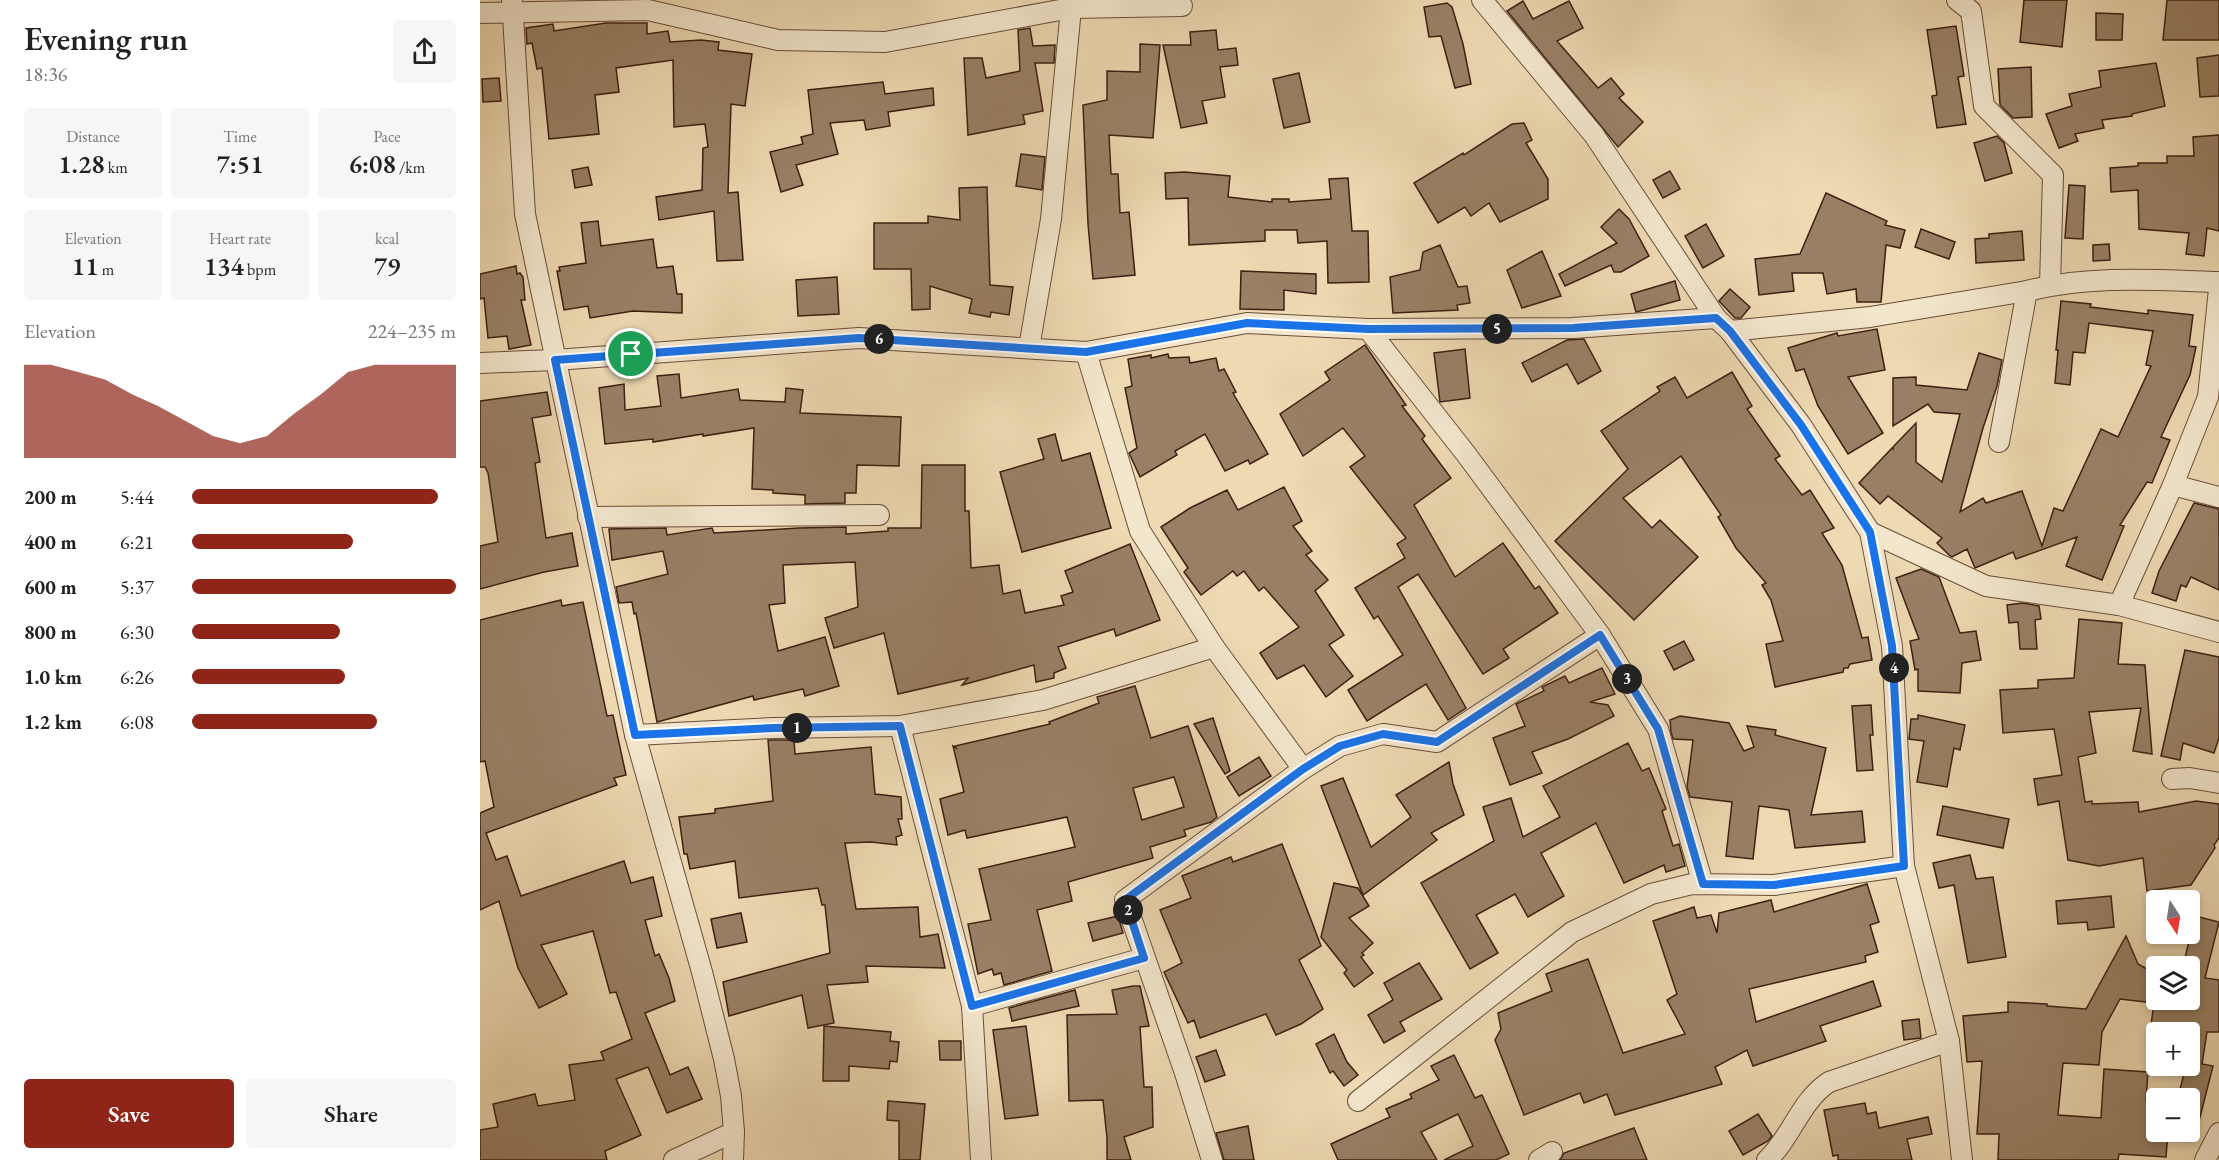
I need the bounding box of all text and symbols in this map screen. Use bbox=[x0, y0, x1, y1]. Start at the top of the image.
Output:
text: Evening run bbox=[24, 17, 188, 60]
button: share bbox=[393, 20, 456, 83]
text: 18:36 bbox=[24, 61, 67, 87]
text: Distance bbox=[66, 126, 120, 147]
text: Time bbox=[223, 126, 257, 147]
text: Pace bbox=[374, 126, 400, 147]
text: 1.28 bbox=[58, 147, 105, 181]
text: 7:51 bbox=[216, 147, 264, 181]
text: 6:08 bbox=[349, 147, 396, 181]
text: km bbox=[105, 157, 128, 178]
text: /km bbox=[396, 157, 425, 178]
text: Elevation bbox=[64, 228, 122, 249]
text: Heart rate bbox=[209, 228, 271, 249]
text: kcal bbox=[375, 228, 399, 249]
text: 11 bbox=[72, 249, 99, 283]
text: 134 bbox=[204, 249, 244, 283]
text: 79 bbox=[374, 249, 400, 283]
text: m bbox=[99, 259, 114, 280]
text: bpm bbox=[244, 259, 276, 280]
pin: 5 bbox=[1482, 314, 1512, 344]
text: Elevation bbox=[24, 318, 96, 344]
text: 224–235 m bbox=[368, 318, 456, 344]
text: 5 bbox=[1493, 318, 1501, 339]
pin: 6 bbox=[864, 324, 894, 354]
pin bbox=[605, 328, 656, 379]
text: 6 bbox=[875, 328, 883, 349]
icon: arrive bbox=[614, 337, 647, 370]
text: 200 m bbox=[24, 484, 77, 510]
text: 5:44 bbox=[120, 484, 154, 510]
text: 400 m bbox=[24, 529, 77, 555]
text: 6:21 bbox=[120, 529, 154, 555]
text: 600 m bbox=[24, 574, 77, 600]
text: 5:37 bbox=[120, 574, 154, 600]
text: 800 m bbox=[24, 619, 77, 645]
text: 6:30 bbox=[120, 619, 154, 645]
pin: 4 bbox=[1879, 653, 1909, 683]
text: 4 bbox=[1890, 657, 1898, 678]
text: 1.0 km bbox=[24, 664, 82, 690]
text: 6:26 bbox=[120, 664, 154, 690]
pin: 3 bbox=[1612, 664, 1642, 694]
text: 3 bbox=[1623, 668, 1631, 689]
text: 1.2 km bbox=[24, 709, 82, 735]
text: 6:08 bbox=[120, 709, 154, 735]
pin: 1 bbox=[782, 713, 812, 743]
text: 1 bbox=[793, 717, 801, 738]
north arrow bbox=[2146, 890, 2200, 944]
map controls bbox=[2146, 890, 2200, 1142]
pin: 2 bbox=[1113, 895, 1143, 925]
text: 2 bbox=[1124, 899, 1132, 920]
button: layers bbox=[2146, 956, 2200, 1010]
button: + bbox=[2146, 1022, 2200, 1076]
button: Save bbox=[24, 1079, 234, 1148]
button: Share bbox=[246, 1079, 456, 1148]
button: − bbox=[2146, 1088, 2200, 1142]

